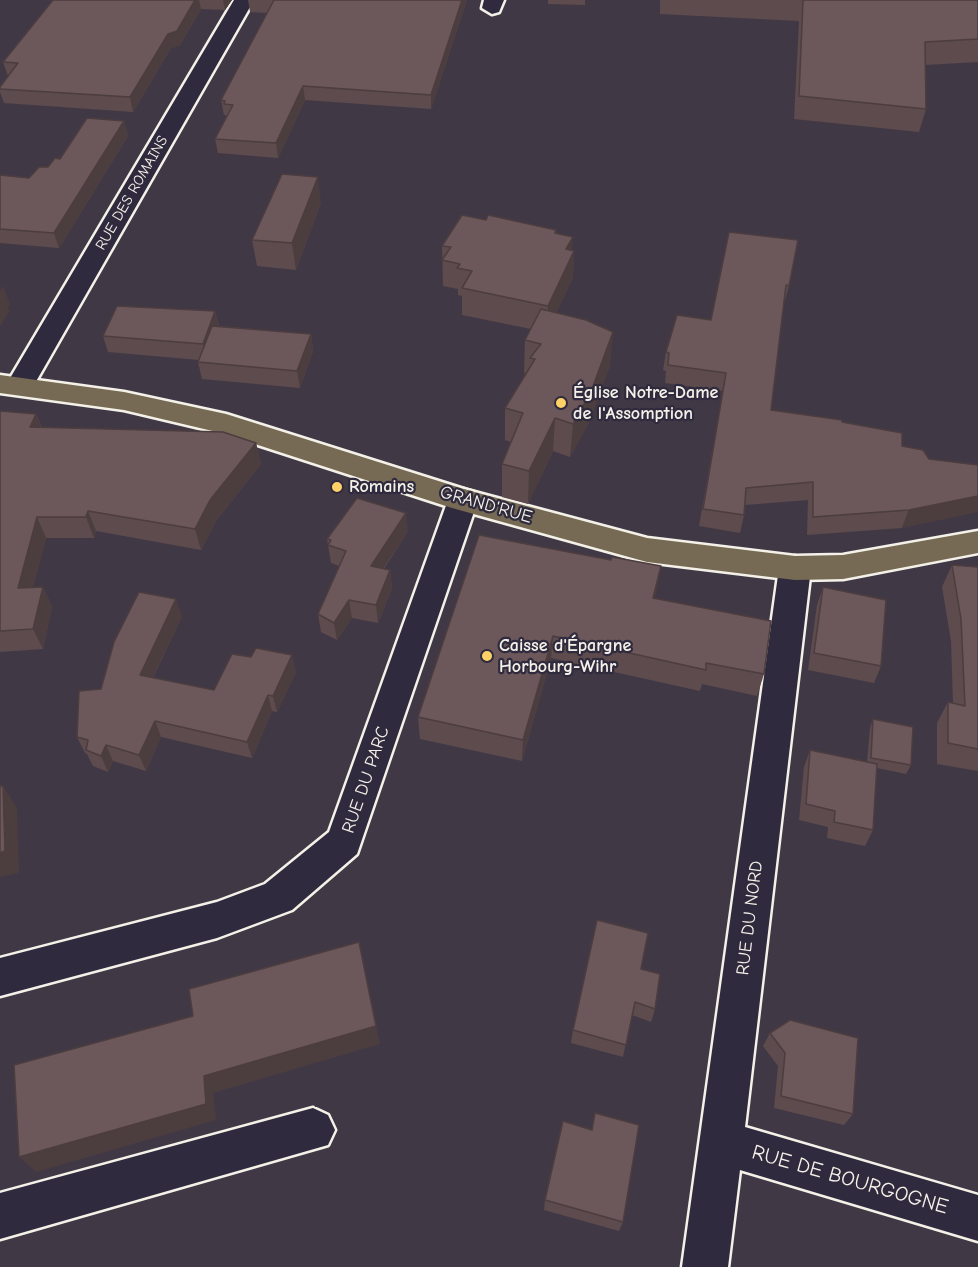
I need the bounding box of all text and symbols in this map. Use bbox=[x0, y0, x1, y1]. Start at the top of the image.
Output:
street label: RUE DES ROMAINS bbox=[92, 133, 172, 253]
place label: Église Notre-Dame de l'Assomption bbox=[573, 382, 718, 424]
marker: Église Notre-Dame de l'Assomption bbox=[554, 396, 568, 410]
place label: Romains bbox=[349, 476, 414, 498]
marker: Romains bbox=[330, 480, 344, 494]
street label: GRAND'RUE bbox=[437, 482, 535, 528]
place label: Caisse d'Épargne Horbourg-Wihr bbox=[499, 635, 631, 678]
marker: Caisse d'Épargne Horbourg-Wihr bbox=[480, 649, 494, 663]
street label: RUE DU PARC bbox=[338, 724, 394, 836]
street label: RUE DU NORD bbox=[732, 859, 768, 977]
street label: RUE DE BOURGOGNE bbox=[749, 1140, 951, 1220]

